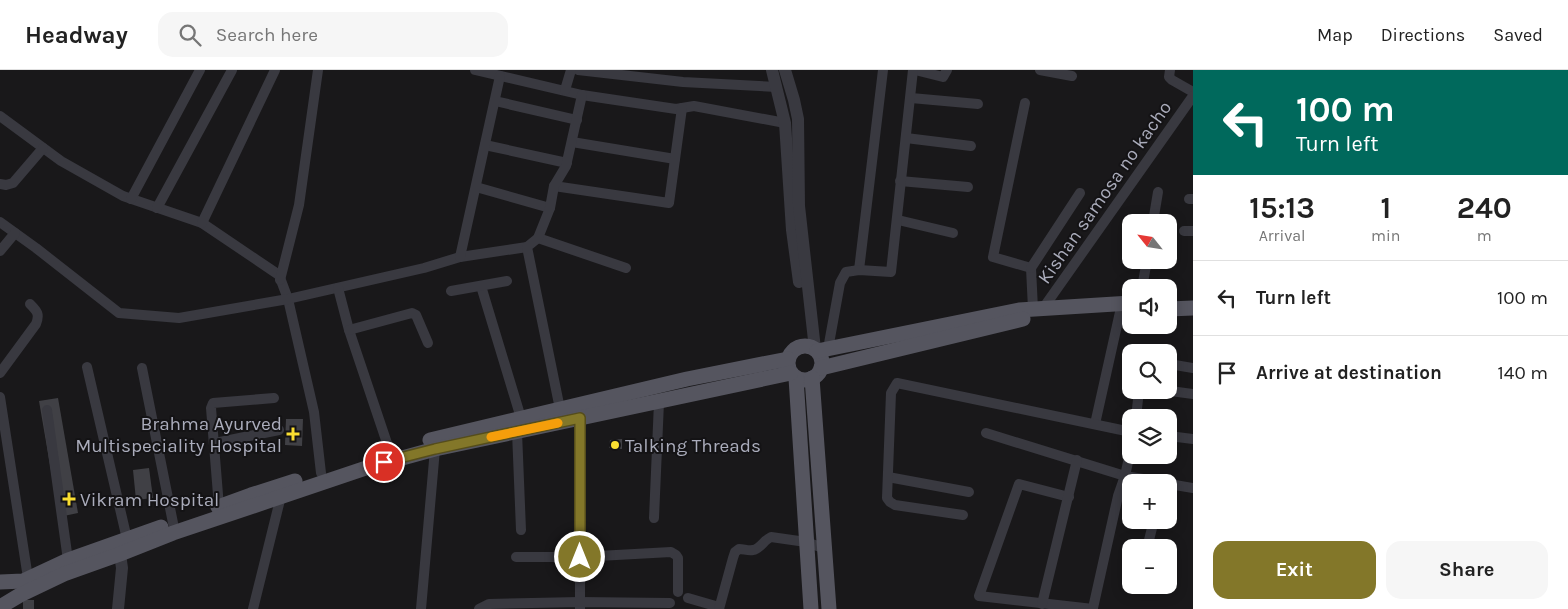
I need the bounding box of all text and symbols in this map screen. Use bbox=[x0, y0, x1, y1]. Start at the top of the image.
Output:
search box bbox=[158, 12, 508, 57]
text: Headway bbox=[25, 21, 128, 49]
icon: search bbox=[176, 21, 204, 49]
text: Search here bbox=[216, 24, 318, 46]
text: Map bbox=[1317, 24, 1353, 46]
text: Directions bbox=[1381, 24, 1465, 46]
text: Saved bbox=[1493, 24, 1543, 46]
text: 100 m bbox=[1296, 89, 1395, 130]
icon: left bbox=[1213, 90, 1278, 155]
street label: Kishan samosa no kacho bbox=[1033, 97, 1176, 288]
text: Turn left bbox=[1296, 131, 1379, 157]
text: 15:13 bbox=[1249, 190, 1315, 226]
text: 1 bbox=[1380, 190, 1391, 226]
text: 240 bbox=[1457, 190, 1512, 226]
north arrow bbox=[1122, 214, 1178, 269]
map controls bbox=[1122, 214, 1177, 594]
text: Arrival bbox=[1259, 226, 1305, 245]
text: min bbox=[1371, 226, 1401, 245]
text: m bbox=[1477, 226, 1492, 245]
button: sound bbox=[1122, 279, 1177, 334]
icon: left bbox=[1213, 284, 1241, 312]
text: Turn left bbox=[1256, 287, 1331, 309]
text: 100 m bbox=[1497, 287, 1548, 309]
button: search bbox=[1122, 344, 1177, 399]
icon: arrive bbox=[1213, 359, 1241, 387]
text: Arrive at destination bbox=[1256, 362, 1442, 384]
text: 140 m bbox=[1498, 362, 1548, 384]
button: layers bbox=[1122, 409, 1177, 464]
place label: Brahma Ayurved Multispeciality Hospital bbox=[75, 413, 282, 457]
marker: Brahma Ayurved Multispeciality Hospital bbox=[286, 427, 300, 441]
place label: Talking Threads bbox=[625, 435, 761, 457]
marker: Talking Threads bbox=[609, 439, 621, 451]
pin bbox=[363, 441, 405, 483]
icon: arrive bbox=[370, 448, 398, 476]
button: + bbox=[1122, 474, 1177, 529]
place label: Vikram Hospital bbox=[80, 489, 219, 511]
marker: Vikram Hospital bbox=[62, 492, 76, 506]
position arrow bbox=[553, 530, 605, 582]
button: − bbox=[1122, 539, 1177, 594]
button: Exit bbox=[1213, 541, 1376, 599]
button: Share bbox=[1386, 541, 1548, 599]

